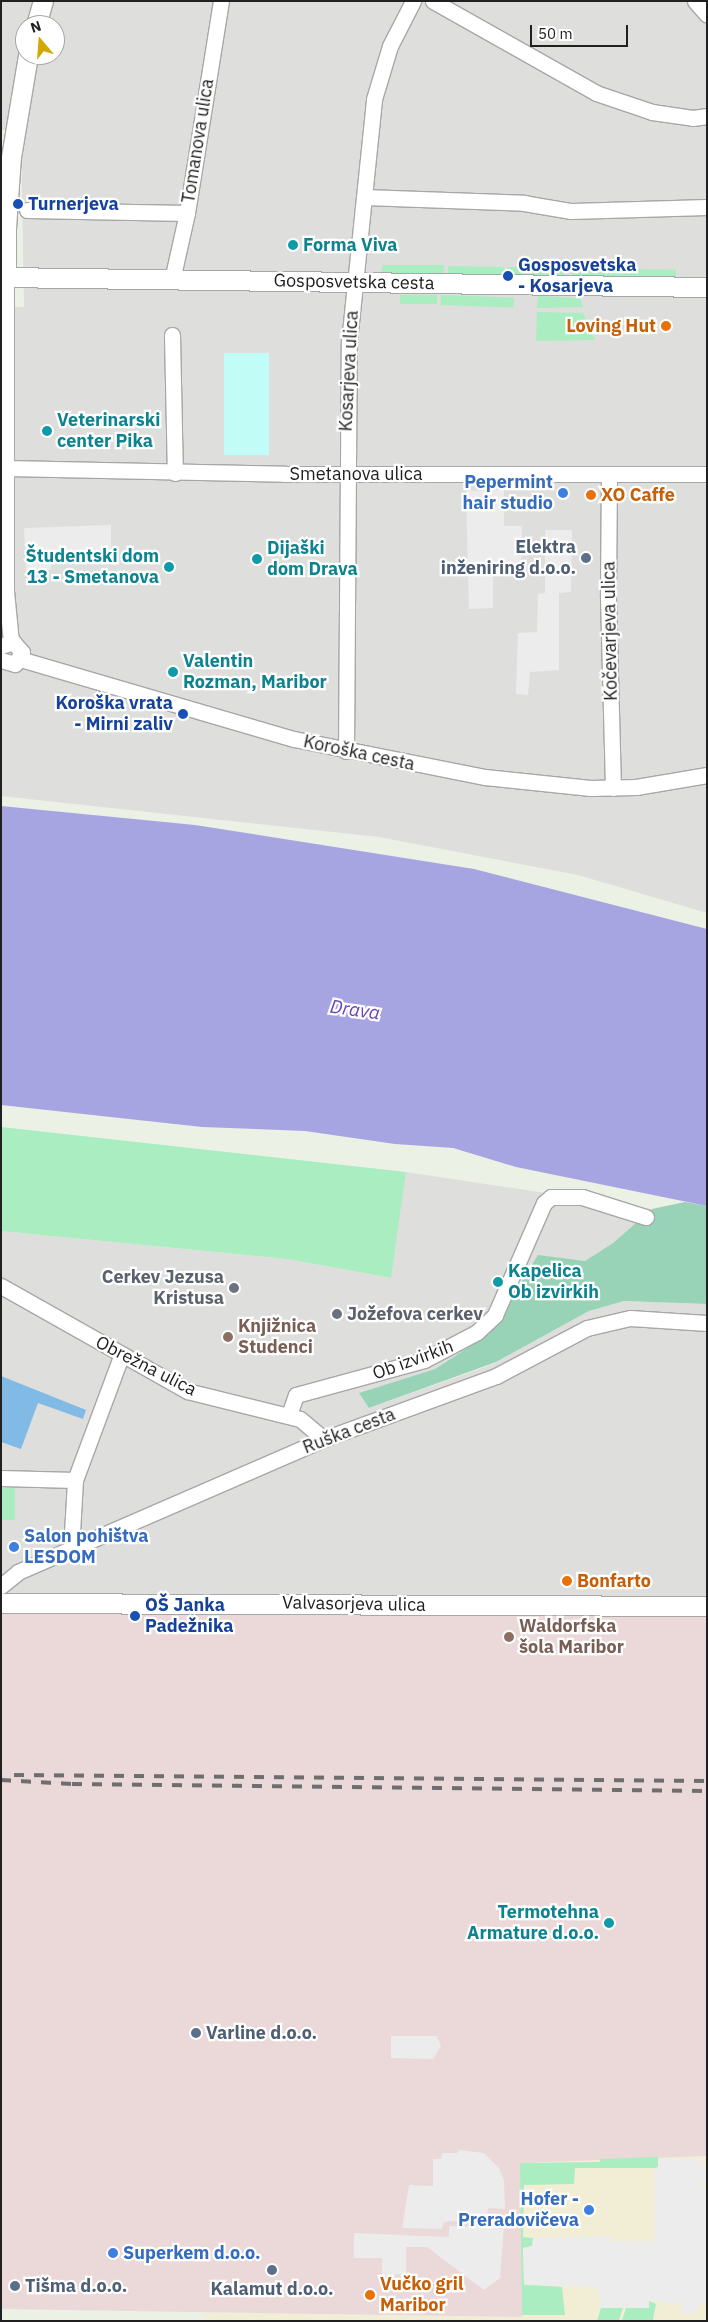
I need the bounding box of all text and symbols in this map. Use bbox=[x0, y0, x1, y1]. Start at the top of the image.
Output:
north arrow bbox=[15, 15, 65, 65]
scale bar bbox=[533, 15, 630, 47]
text: N bbox=[28, 17, 43, 37]
text: 50 m bbox=[538, 24, 573, 43]
street label: Tomanova ulica bbox=[178, 77, 218, 205]
place label: Turnerjeva bbox=[28, 193, 119, 215]
marker: Turnerjeva bbox=[12, 198, 24, 210]
place label: Forma Viva bbox=[303, 234, 398, 256]
marker: Forma Viva bbox=[287, 239, 299, 251]
place label: Gosposvetska - Kosarjeva bbox=[518, 255, 636, 298]
street label: Gosposvetska cesta bbox=[273, 270, 435, 294]
marker: Gosposvetska - Kosarjeva bbox=[502, 270, 514, 282]
street label: Kosarjeva ulica bbox=[335, 310, 363, 432]
place label: Loving Hut bbox=[566, 315, 656, 337]
marker: Loving Hut bbox=[660, 320, 672, 332]
place label: Veterinarski center Pika bbox=[57, 410, 160, 452]
marker: Veterinarski center Pika bbox=[41, 425, 53, 437]
street label: Smetanova ulica bbox=[290, 463, 422, 485]
place label: Pepermint hair studio bbox=[463, 472, 553, 514]
place label: XO Caffe bbox=[601, 484, 675, 506]
marker: Pepermint hair studio bbox=[557, 487, 569, 499]
marker: XO Caffe bbox=[585, 489, 597, 501]
place label: Elektra inženiring d.o.o. bbox=[441, 537, 576, 580]
place label: Dijaški dom Drava bbox=[267, 538, 358, 580]
place label: Študentski dom 13 - Smetanova bbox=[26, 546, 159, 588]
marker: Elektra inženiring d.o.o. bbox=[580, 552, 592, 564]
marker: Dijaški dom Drava bbox=[251, 553, 263, 565]
marker: Študentski dom 13 - Smetanova bbox=[163, 561, 175, 573]
street label: Kočevarjeva ulica bbox=[598, 561, 622, 701]
place label: Valentin Rozman, Maribor bbox=[183, 651, 327, 694]
marker: Valentin Rozman, Maribor bbox=[167, 666, 179, 678]
place label: Koroška vrata - Mirni zaliv bbox=[56, 693, 173, 736]
marker: Koroška vrata - Mirni zaliv bbox=[177, 708, 189, 720]
street label: Koroška cesta bbox=[301, 731, 417, 775]
water label: Drava bbox=[329, 995, 381, 1025]
place label: Kapelica Ob izvirkih bbox=[508, 1261, 599, 1304]
place label: Cerkev Jezusa Kristusa bbox=[102, 1267, 224, 1310]
marker: Kapelica Ob izvirkih bbox=[492, 1276, 504, 1288]
marker: Cerkev Jezusa Kristusa bbox=[228, 1282, 240, 1294]
place label: Jožefova cerkev bbox=[347, 1303, 483, 1325]
marker: Jožefova cerkev bbox=[331, 1308, 343, 1320]
place label: Knjižnica Studenci bbox=[238, 1316, 316, 1358]
street label: Obrežna ulica bbox=[92, 1331, 200, 1401]
marker: Knjižnica Studenci bbox=[222, 1331, 234, 1343]
street label: Ob izvirkih bbox=[370, 1335, 456, 1385]
street label: Ruška cesta bbox=[300, 1404, 398, 1458]
place label: Salon pohištva LESDOM bbox=[24, 1526, 149, 1568]
marker: Salon pohištva LESDOM bbox=[8, 1541, 20, 1553]
place label: Bonfarto bbox=[577, 1570, 651, 1592]
marker: Bonfarto bbox=[561, 1575, 573, 1587]
street label: Valvasorjeva ulica bbox=[282, 1592, 426, 1616]
place label: OŠ Janka Padežnika bbox=[145, 1595, 234, 1638]
marker: OŠ Janka Padežnika bbox=[129, 1610, 141, 1622]
place label: Waldorfska šola Maribor bbox=[519, 1616, 624, 1658]
marker: Waldorfska šola Maribor bbox=[503, 1631, 515, 1643]
place label: Termotehna Armature d.o.o. bbox=[467, 1902, 599, 1945]
marker: Termotehna Armature d.o.o. bbox=[603, 1917, 615, 1929]
place label: Varline d.o.o. bbox=[206, 2022, 317, 2044]
marker: Varline d.o.o. bbox=[190, 2027, 202, 2039]
place label: Hofer - Preradovičeva bbox=[458, 2189, 579, 2232]
marker: Hofer - Preradovičeva bbox=[583, 2204, 595, 2216]
place label: Superkem d.o.o. bbox=[123, 2242, 261, 2264]
marker: Superkem d.o.o. bbox=[107, 2247, 119, 2259]
marker: Kalamut d.o.o. bbox=[266, 2264, 278, 2276]
place label: Vučko gril Maribor bbox=[380, 2274, 463, 2316]
place label: Tišma d.o.o. bbox=[25, 2275, 127, 2297]
place label: Kalamut d.o.o. bbox=[210, 2278, 334, 2300]
marker: Tišma d.o.o. bbox=[9, 2280, 21, 2292]
marker: Vučko gril Maribor bbox=[364, 2289, 376, 2301]

